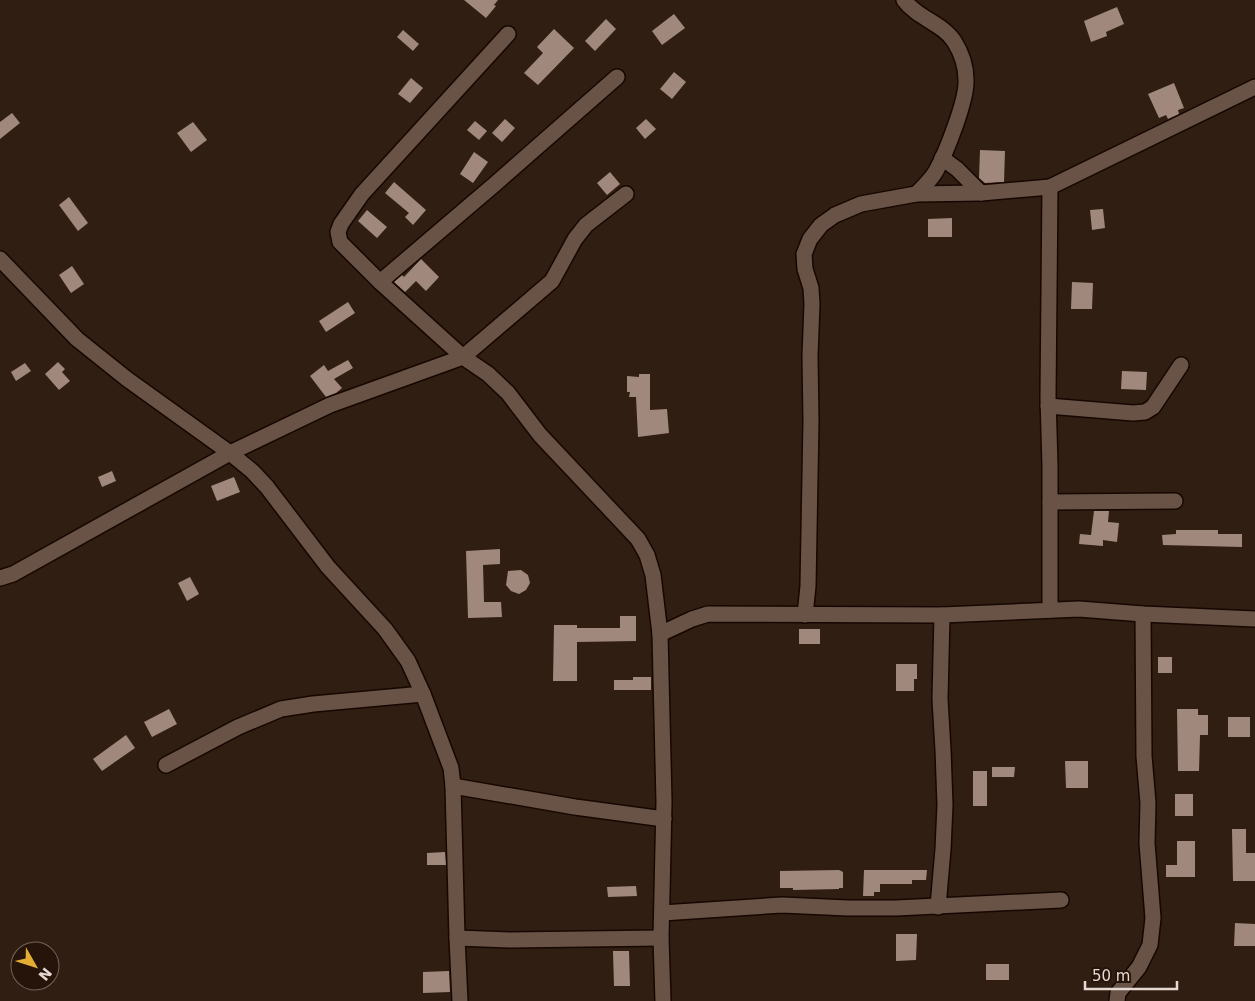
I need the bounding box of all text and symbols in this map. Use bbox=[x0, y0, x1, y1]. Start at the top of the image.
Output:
north arrow bbox=[10, 941, 60, 991]
scale bar bbox=[1085, 958, 1178, 990]
text: N bbox=[35, 965, 55, 984]
text: 50 m bbox=[1092, 967, 1130, 985]

